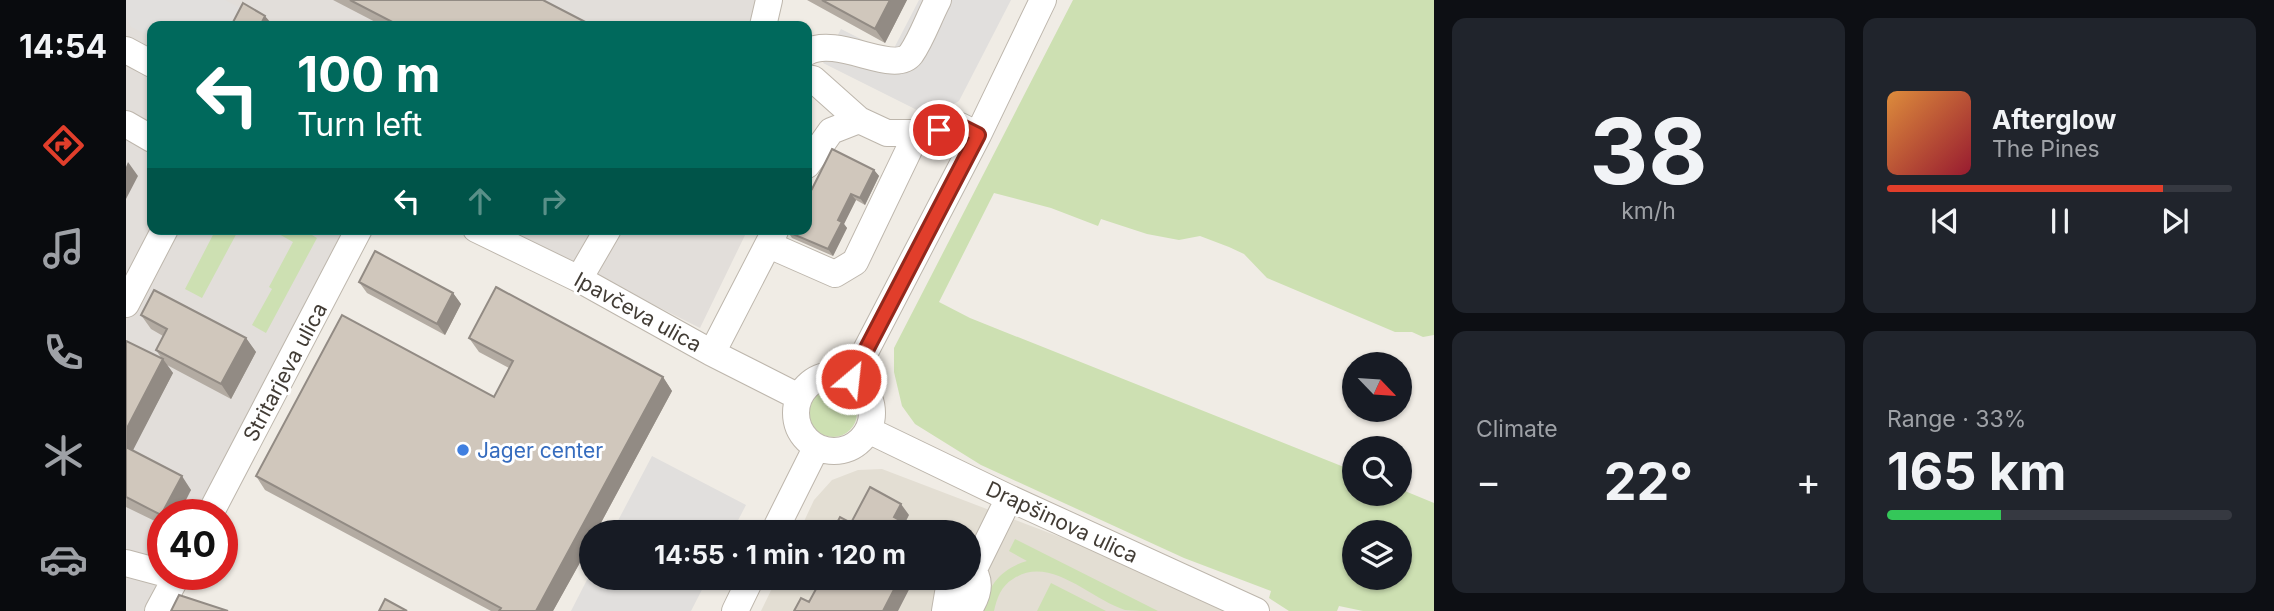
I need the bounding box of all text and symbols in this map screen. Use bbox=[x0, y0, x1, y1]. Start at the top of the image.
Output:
text: 14:54 bbox=[19, 27, 107, 66]
text: 100 m bbox=[297, 45, 441, 104]
icon: left bbox=[182, 49, 273, 140]
text: 38 bbox=[1590, 96, 1707, 206]
pin bbox=[909, 100, 969, 160]
text: Afterglow bbox=[1992, 104, 2116, 135]
text: Turn left bbox=[297, 105, 422, 144]
icon: arrive bbox=[920, 111, 958, 149]
icon: directions bbox=[39, 121, 88, 170]
text: The Pines bbox=[1992, 135, 2100, 163]
icon: left bbox=[388, 182, 426, 220]
icon: ahead bbox=[461, 182, 499, 220]
icon: right bbox=[534, 182, 572, 220]
text: km/h bbox=[1621, 197, 1676, 225]
icon: previous bbox=[1926, 202, 1964, 240]
icon: pause bbox=[2041, 202, 2079, 240]
icon: next bbox=[2156, 202, 2194, 240]
icon: music bbox=[39, 224, 88, 273]
street label: Ipavčeva ulica bbox=[570, 267, 706, 357]
street label: Stritarjeva ulica bbox=[238, 298, 332, 446]
icon: phone bbox=[39, 328, 88, 377]
position arrow bbox=[814, 342, 888, 416]
north arrow bbox=[1342, 352, 1412, 422]
map controls bbox=[1342, 352, 1412, 590]
text: Range · 33% bbox=[1887, 405, 2026, 433]
text: Climate bbox=[1476, 415, 1558, 443]
icon: climate bbox=[39, 431, 88, 480]
button: search bbox=[1342, 436, 1412, 506]
place label: Jager center bbox=[477, 438, 603, 463]
text: 165 km bbox=[1887, 440, 2066, 503]
marker: Jager center bbox=[455, 442, 471, 458]
text: 22° bbox=[1604, 450, 1693, 513]
text: − bbox=[1476, 458, 1501, 504]
text: + bbox=[1796, 458, 1821, 504]
street label: Drapšinova ulica bbox=[982, 476, 1142, 568]
speed limit sign: 40 bbox=[147, 499, 238, 590]
button: layers bbox=[1342, 520, 1412, 590]
icon: car bbox=[39, 535, 88, 584]
text: 14:55 · 1 min · 120 m bbox=[654, 539, 906, 570]

